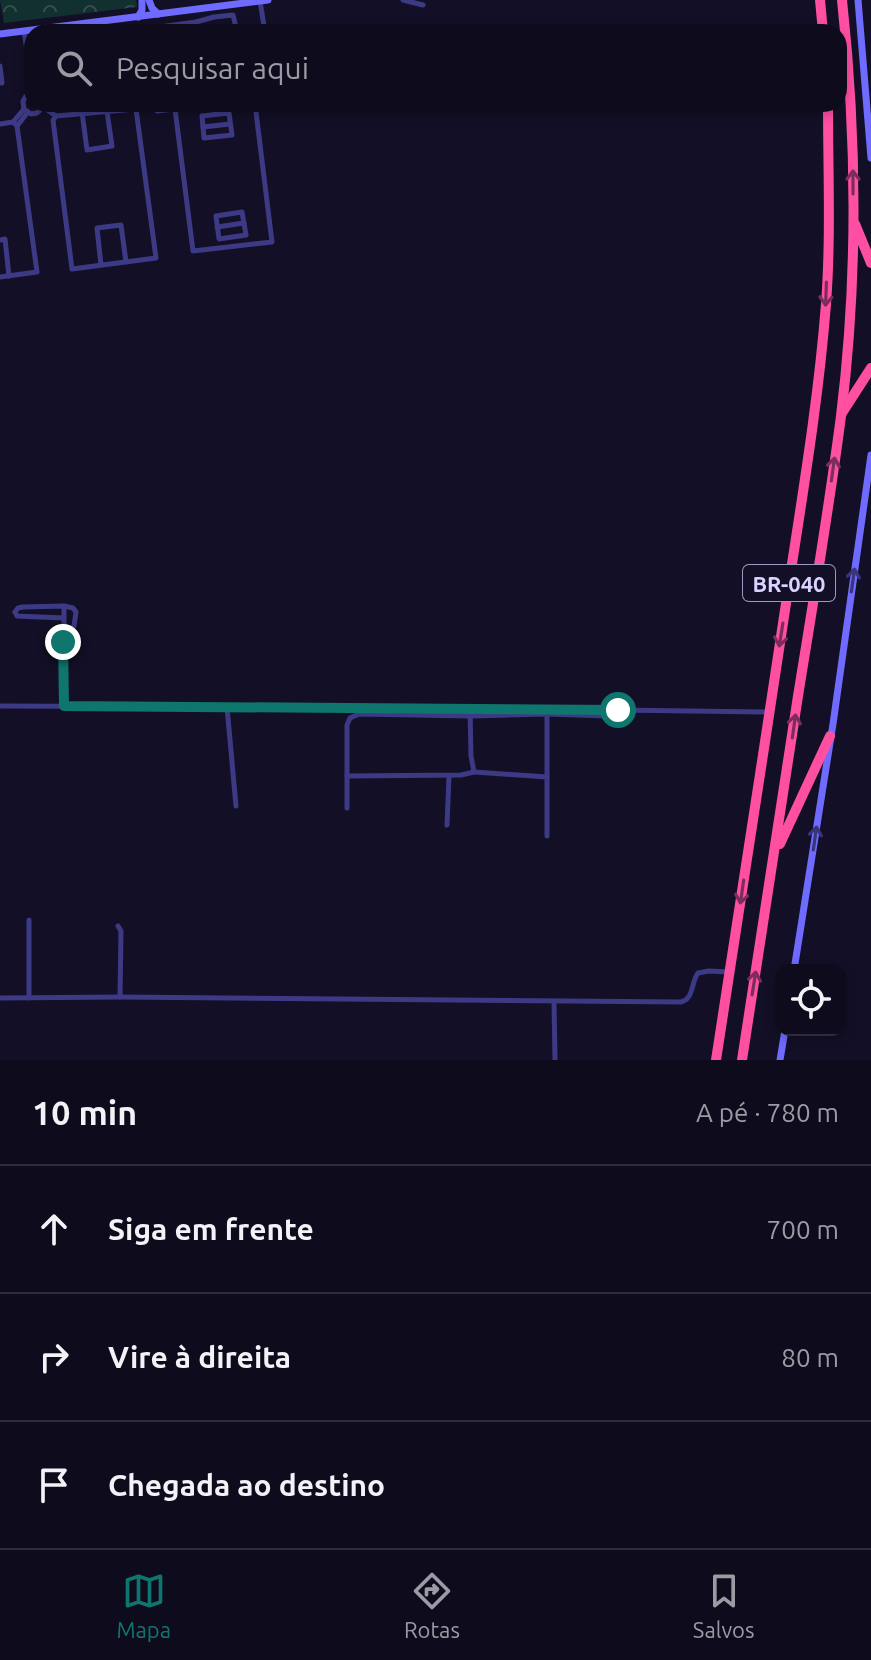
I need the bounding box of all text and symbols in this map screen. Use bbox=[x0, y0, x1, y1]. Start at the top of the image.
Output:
search box bbox=[24, 24, 847, 112]
icon: search bbox=[52, 46, 96, 90]
text: Pesquisar aqui bbox=[116, 51, 309, 85]
one-way arrow bbox=[845, 169, 861, 196]
one-way arrow bbox=[818, 280, 833, 307]
one-way arrow bbox=[826, 457, 841, 482]
road number: BR-040 bbox=[743, 565, 835, 601]
one-way arrow bbox=[846, 568, 861, 594]
one-way arrow bbox=[773, 622, 788, 647]
route end bbox=[45, 624, 81, 660]
route start bbox=[600, 692, 636, 728]
one-way arrow bbox=[787, 714, 802, 739]
one-way arrow bbox=[808, 825, 823, 851]
one-way arrow bbox=[734, 879, 749, 904]
map controls bbox=[775, 964, 847, 1036]
button: locate bbox=[775, 964, 847, 1036]
one-way arrow bbox=[747, 971, 762, 996]
text: 10 min bbox=[32, 1093, 137, 1131]
text: A pé · 780 m bbox=[696, 1098, 839, 1127]
icon: ahead bbox=[32, 1207, 76, 1251]
text: Siga em frente bbox=[108, 1212, 314, 1246]
text: 700 m bbox=[767, 1215, 839, 1244]
icon: right bbox=[32, 1335, 76, 1379]
text: Vire à direita bbox=[108, 1340, 291, 1374]
text: 80 m bbox=[781, 1343, 839, 1372]
icon: arrive bbox=[32, 1463, 76, 1507]
text: Chegada ao destino bbox=[108, 1468, 385, 1502]
tab: Mapa bbox=[116, 1569, 171, 1642]
tab: Rotas bbox=[404, 1569, 460, 1642]
tab: Salvos bbox=[693, 1569, 755, 1642]

